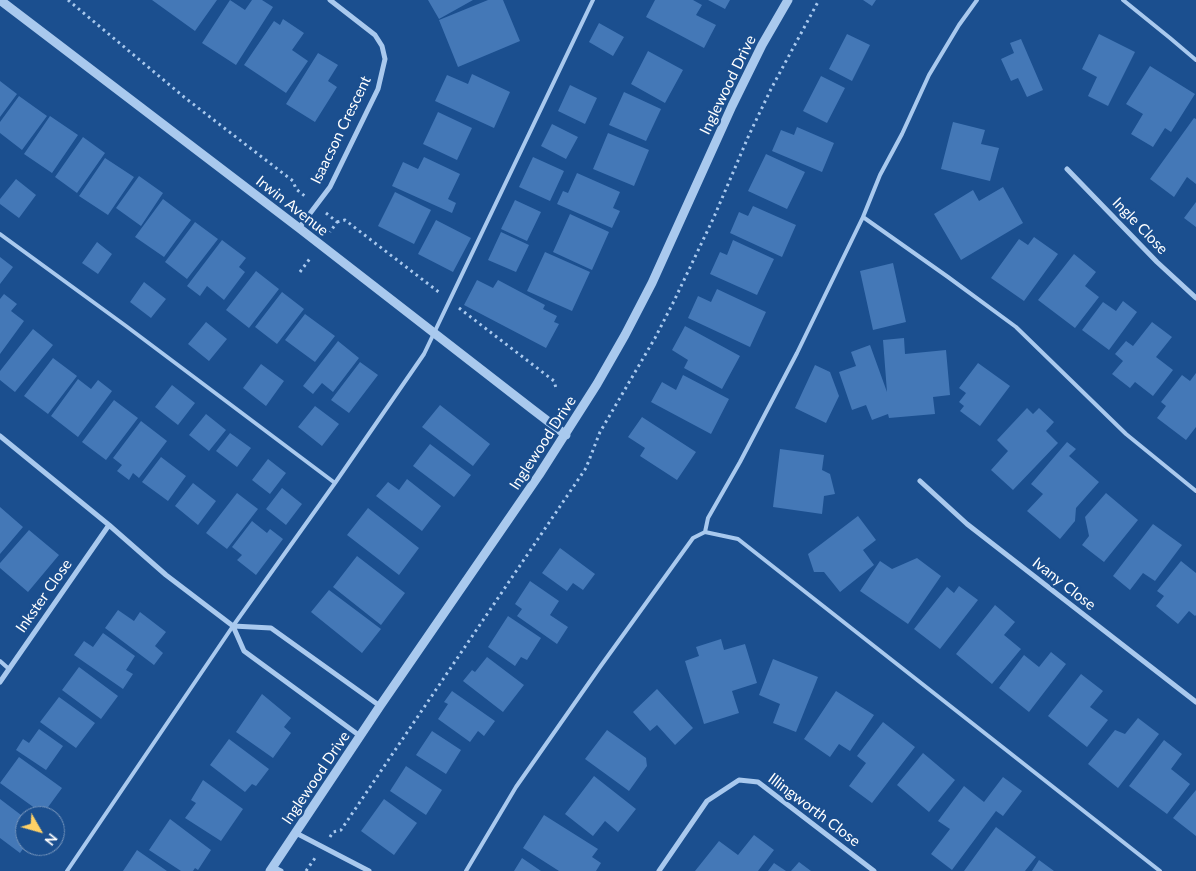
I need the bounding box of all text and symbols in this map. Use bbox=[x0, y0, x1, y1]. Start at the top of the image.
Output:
street label: Inglewood Drive bbox=[696, 32, 760, 138]
street label: Isaacson Crescent bbox=[307, 73, 375, 187]
street label: Irwin Avenue bbox=[252, 172, 332, 240]
street label: Ingle Close bbox=[1109, 194, 1171, 258]
street label: Inglewood Drive bbox=[506, 393, 580, 493]
street label: Ivany Close bbox=[1029, 554, 1099, 614]
street label: Inkster Close bbox=[12, 556, 76, 636]
street label: Inglewood Drive bbox=[278, 728, 354, 828]
street label: Illingworth Close bbox=[764, 770, 864, 850]
north arrow bbox=[15, 806, 65, 856]
text: N bbox=[41, 830, 61, 849]

